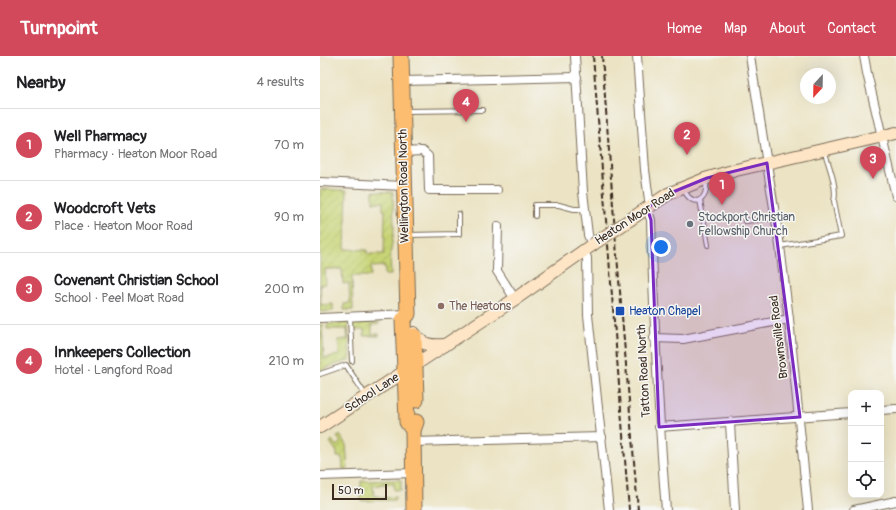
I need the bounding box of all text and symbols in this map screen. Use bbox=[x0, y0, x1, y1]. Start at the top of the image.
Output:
text: Turnpoint bbox=[20, 16, 98, 40]
text: Home bbox=[667, 20, 702, 37]
text: Map bbox=[724, 20, 747, 37]
text: About bbox=[769, 20, 805, 37]
text: Contact bbox=[827, 20, 876, 37]
north arrow bbox=[800, 68, 836, 104]
text: Nearby bbox=[16, 72, 65, 93]
text: 4 results bbox=[257, 74, 304, 90]
pin: 4 bbox=[453, 89, 479, 122]
pin: 2 bbox=[674, 122, 700, 155]
text: Well Pharmacy bbox=[54, 127, 147, 146]
street label: Wellington Road North bbox=[395, 128, 412, 243]
text: 1 bbox=[26, 137, 32, 153]
text: 70 m bbox=[274, 137, 304, 153]
text: Pharmacy · Heaton Moor Road bbox=[54, 146, 217, 162]
pin: 3 bbox=[860, 146, 886, 179]
pin: 1 bbox=[709, 172, 735, 205]
street label: Heaton Moor Road bbox=[592, 186, 678, 248]
text: Woodcroft Vets bbox=[54, 199, 156, 218]
text: 2 bbox=[25, 209, 33, 225]
text: 90 m bbox=[274, 209, 304, 225]
place label: Stockport Christian Fellowship Church bbox=[698, 210, 795, 239]
text: Place · Heaton Moor Road bbox=[54, 218, 193, 234]
marker: Stockport Christian Fellowship Church bbox=[685, 219, 695, 229]
your location bbox=[651, 237, 671, 257]
text: Covenant Christian School bbox=[54, 271, 219, 290]
text: 3 bbox=[25, 281, 33, 297]
text: 200 m bbox=[265, 281, 304, 297]
text: School · Peel Moat Road bbox=[54, 290, 184, 306]
street label: Brownsville Road bbox=[766, 294, 792, 380]
place label: The Heatons bbox=[449, 299, 512, 314]
marker: The Heatons bbox=[436, 301, 446, 311]
place label: Heaton Chapel bbox=[629, 304, 701, 319]
marker: Heaton Chapel bbox=[614, 305, 626, 317]
street label: Tatton Road North bbox=[634, 324, 654, 418]
text: Innkeepers Collection bbox=[54, 343, 191, 362]
text: 4 bbox=[25, 353, 33, 369]
text: 210 m bbox=[268, 353, 304, 369]
text: Hotel · Langford Road bbox=[54, 362, 173, 378]
street label: School Lane bbox=[342, 370, 402, 416]
map controls bbox=[848, 390, 884, 498]
button: + bbox=[848, 390, 884, 426]
button: − bbox=[848, 426, 884, 462]
button: locate bbox=[848, 462, 884, 498]
scale bar bbox=[332, 482, 387, 501]
text: 50 m bbox=[338, 484, 364, 497]

